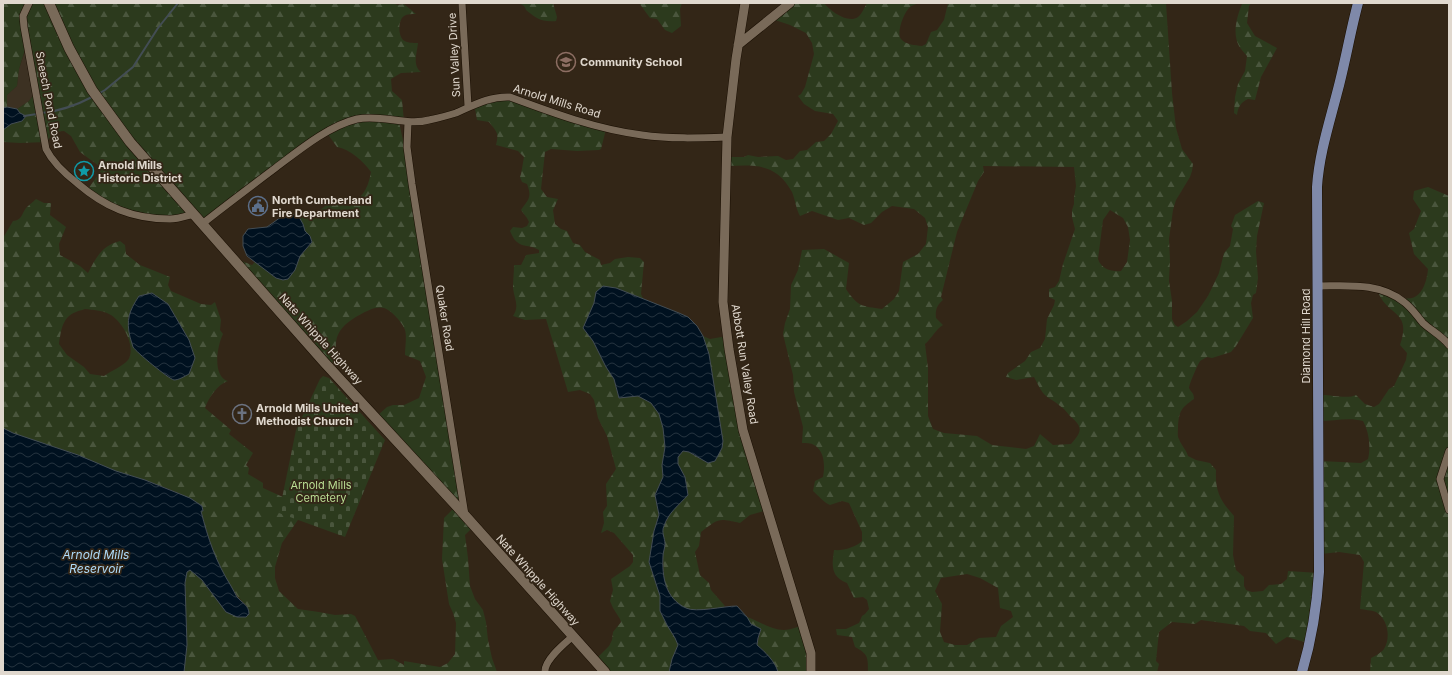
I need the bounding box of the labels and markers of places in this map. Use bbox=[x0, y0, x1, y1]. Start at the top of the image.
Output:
school or university icon: Community School bbox=[555, 51, 577, 73]
place label: Community School bbox=[580, 55, 682, 69]
place label: Arnold Mills Historic District bbox=[98, 158, 182, 185]
place icon: Arnold Mills Historic District bbox=[73, 160, 95, 182]
place label: North Cumberland Fire Department bbox=[272, 193, 372, 220]
public building icon: North Cumberland Fire Department bbox=[247, 195, 269, 217]
place label: Arnold Mills United Methodist Church bbox=[256, 401, 358, 428]
church icon: Arnold Mills United Methodist Church bbox=[231, 403, 253, 425]

